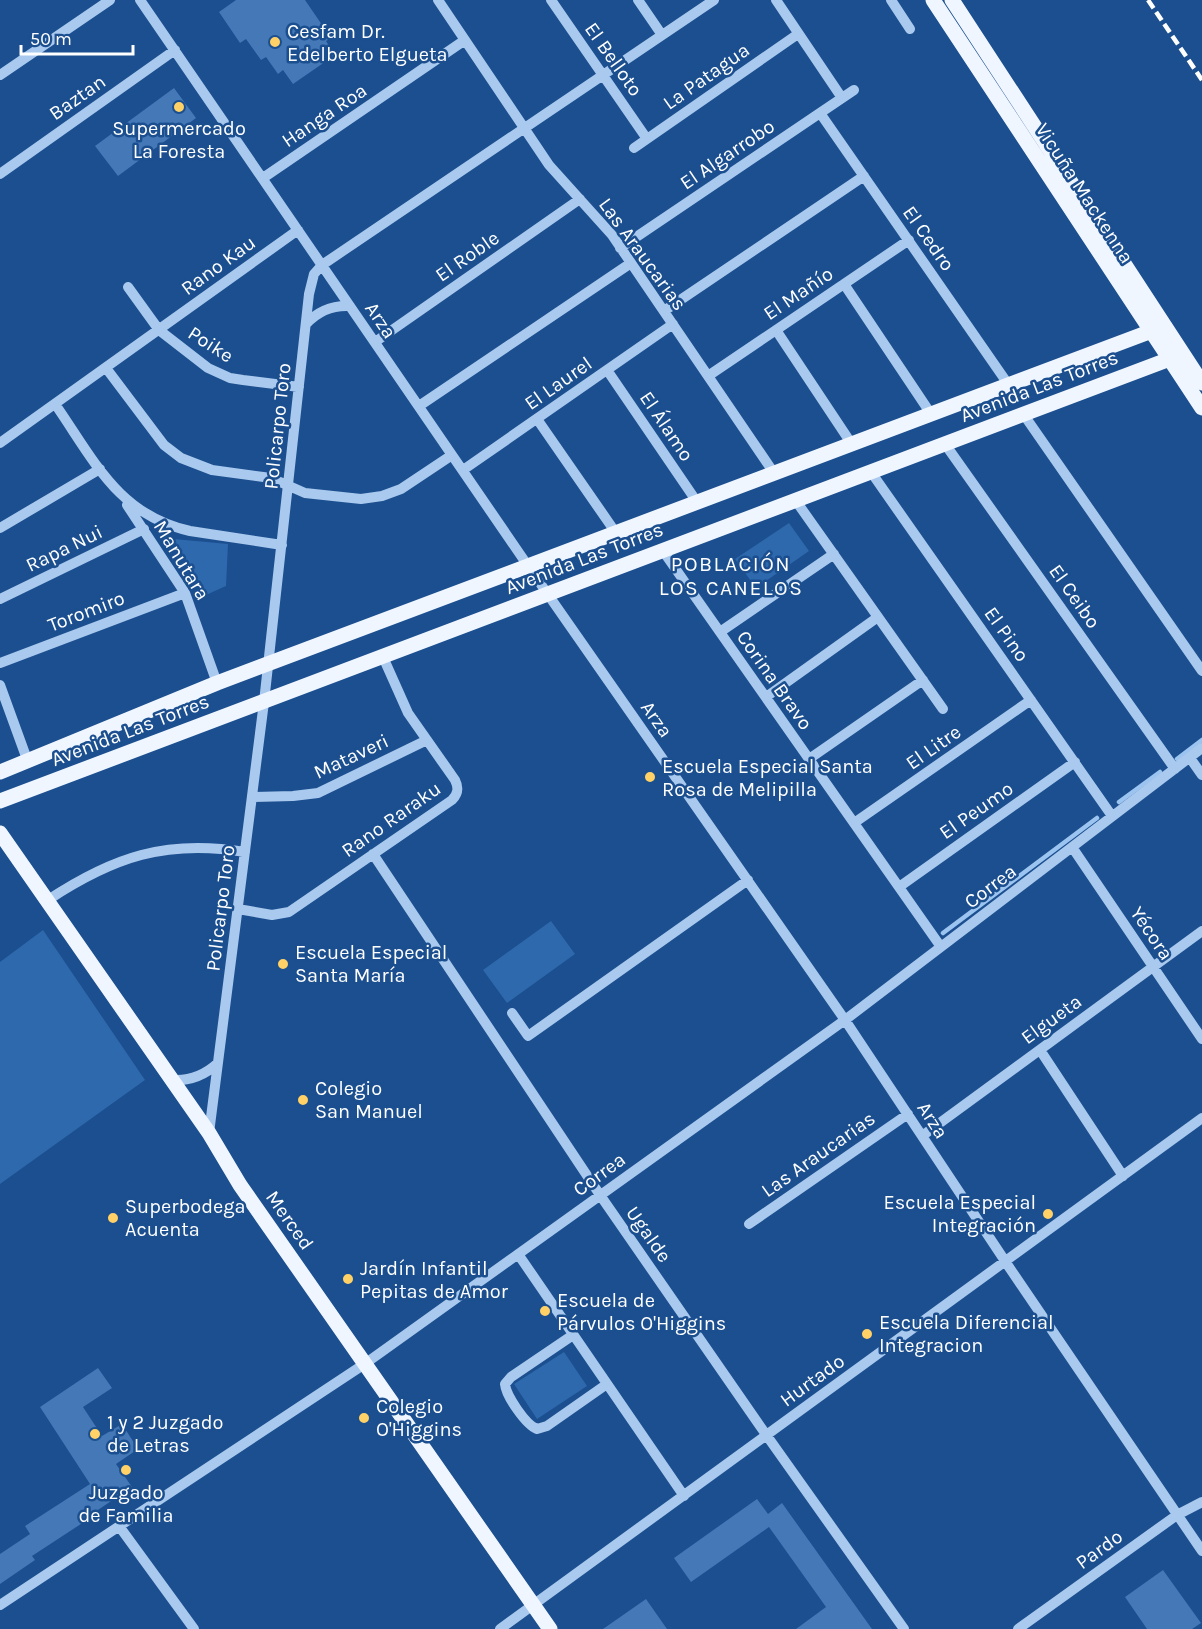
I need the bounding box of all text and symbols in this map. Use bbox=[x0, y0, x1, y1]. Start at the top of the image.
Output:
scale bar bbox=[21, 18, 134, 56]
street label: El Belloto bbox=[580, 18, 647, 101]
place label: Cesfam Dr. Edelberto Elgueta bbox=[287, 20, 448, 66]
text: 50 m bbox=[30, 28, 72, 50]
marker: Cesfam Dr. Edelberto Elgueta bbox=[268, 35, 282, 49]
street label: La Patagua bbox=[659, 38, 754, 115]
street label: Baztan bbox=[45, 70, 110, 125]
street label: Hanga Roa bbox=[277, 79, 371, 152]
marker: Supermercado La Foresta bbox=[172, 100, 186, 114]
street label: El Algarrobo bbox=[676, 114, 779, 194]
place label: Supermercado La Foresta bbox=[112, 117, 246, 163]
street label: Vicuña Mackenna bbox=[1031, 119, 1138, 268]
street label: Las Araucarias bbox=[594, 194, 691, 315]
street label: El Cedro bbox=[898, 201, 959, 275]
street label: El Roble bbox=[431, 226, 504, 287]
street label: Rano Kau bbox=[177, 231, 260, 300]
street label: El Mañío bbox=[759, 262, 837, 325]
street label: Arza bbox=[360, 298, 401, 343]
street label: Poike bbox=[184, 321, 238, 368]
street label: Avenida Las Torres bbox=[957, 346, 1121, 427]
street label: El Laurel bbox=[520, 352, 596, 415]
street label: Policarpo Toro bbox=[259, 362, 296, 490]
street label: El Álamo bbox=[635, 386, 699, 466]
street label: Manutara bbox=[149, 516, 214, 604]
street label: Avenida Las Torres bbox=[502, 518, 666, 599]
street label: Rapa Nui bbox=[22, 520, 106, 577]
district label: POBLACIÓN LOS CANELOS bbox=[659, 552, 803, 600]
street label: El Ceibo bbox=[1044, 560, 1105, 633]
street label: Toromiro bbox=[45, 586, 128, 637]
street label: El Pino bbox=[979, 602, 1034, 666]
street label: Corina Bravo bbox=[732, 626, 817, 734]
street label: Avenida Las Torres bbox=[48, 690, 212, 771]
street label: Arza bbox=[636, 697, 677, 742]
street label: El Litre bbox=[901, 720, 965, 775]
street label: Mataveri bbox=[310, 729, 392, 784]
place label: Escuela Especial Santa Rosa de Melipilla bbox=[662, 755, 873, 801]
marker: Escuela Especial Santa Rosa de Melipilla bbox=[643, 770, 657, 784]
street label: Rano Raraku bbox=[337, 777, 445, 862]
street label: El Peumo bbox=[935, 777, 1018, 844]
street label: Policarpo Toro bbox=[201, 844, 240, 972]
street label: Correa bbox=[960, 859, 1021, 913]
street label: Yécora bbox=[1125, 902, 1178, 964]
place label: Escuela Especial Santa María bbox=[295, 941, 447, 987]
marker: Escuela Especial Santa María bbox=[276, 957, 290, 971]
street label: Elgueta bbox=[1017, 990, 1086, 1049]
place label: Colegio San Manuel bbox=[315, 1077, 423, 1123]
marker: Colegio San Manuel bbox=[296, 1093, 310, 1107]
street label: Arza bbox=[912, 1098, 953, 1143]
street label: Las Araucarias bbox=[757, 1107, 880, 1202]
street label: Correa bbox=[569, 1148, 630, 1201]
street label: Merced bbox=[261, 1186, 318, 1254]
place label: Escuela Especial Integración bbox=[884, 1191, 1036, 1237]
place label: Superbodega Acuenta bbox=[125, 1195, 246, 1241]
street label: Ugalde bbox=[621, 1202, 676, 1267]
marker: Escuela Especial Integración bbox=[1041, 1207, 1055, 1221]
marker: Superbodega Acuenta bbox=[106, 1211, 120, 1225]
place label: Jardín Infantil Pepitas de Amor bbox=[360, 1257, 509, 1303]
marker: Jardín Infantil Pepitas de Amor bbox=[341, 1272, 355, 1286]
place label: Escuela de Párvulos O'Higgins bbox=[557, 1289, 726, 1335]
marker: Escuela de Párvulos O'Higgins bbox=[538, 1304, 552, 1318]
place label: Escuela Diferencial Integracion bbox=[879, 1311, 1054, 1357]
marker: Escuela Diferencial Integracion bbox=[860, 1327, 874, 1341]
street label: Hurtado bbox=[776, 1349, 849, 1411]
place label: Colegio O'Higgins bbox=[376, 1395, 462, 1441]
place label: 1 y 2 Juzgado de Letras bbox=[107, 1411, 224, 1457]
marker: Colegio O'Higgins bbox=[357, 1411, 371, 1425]
marker: 1 y 2 Juzgado de Letras bbox=[88, 1427, 102, 1441]
marker: Juzgado de Familia bbox=[119, 1463, 133, 1477]
place label: Juzgado de Familia bbox=[78, 1481, 174, 1527]
street label: Pardo bbox=[1071, 1525, 1127, 1574]

